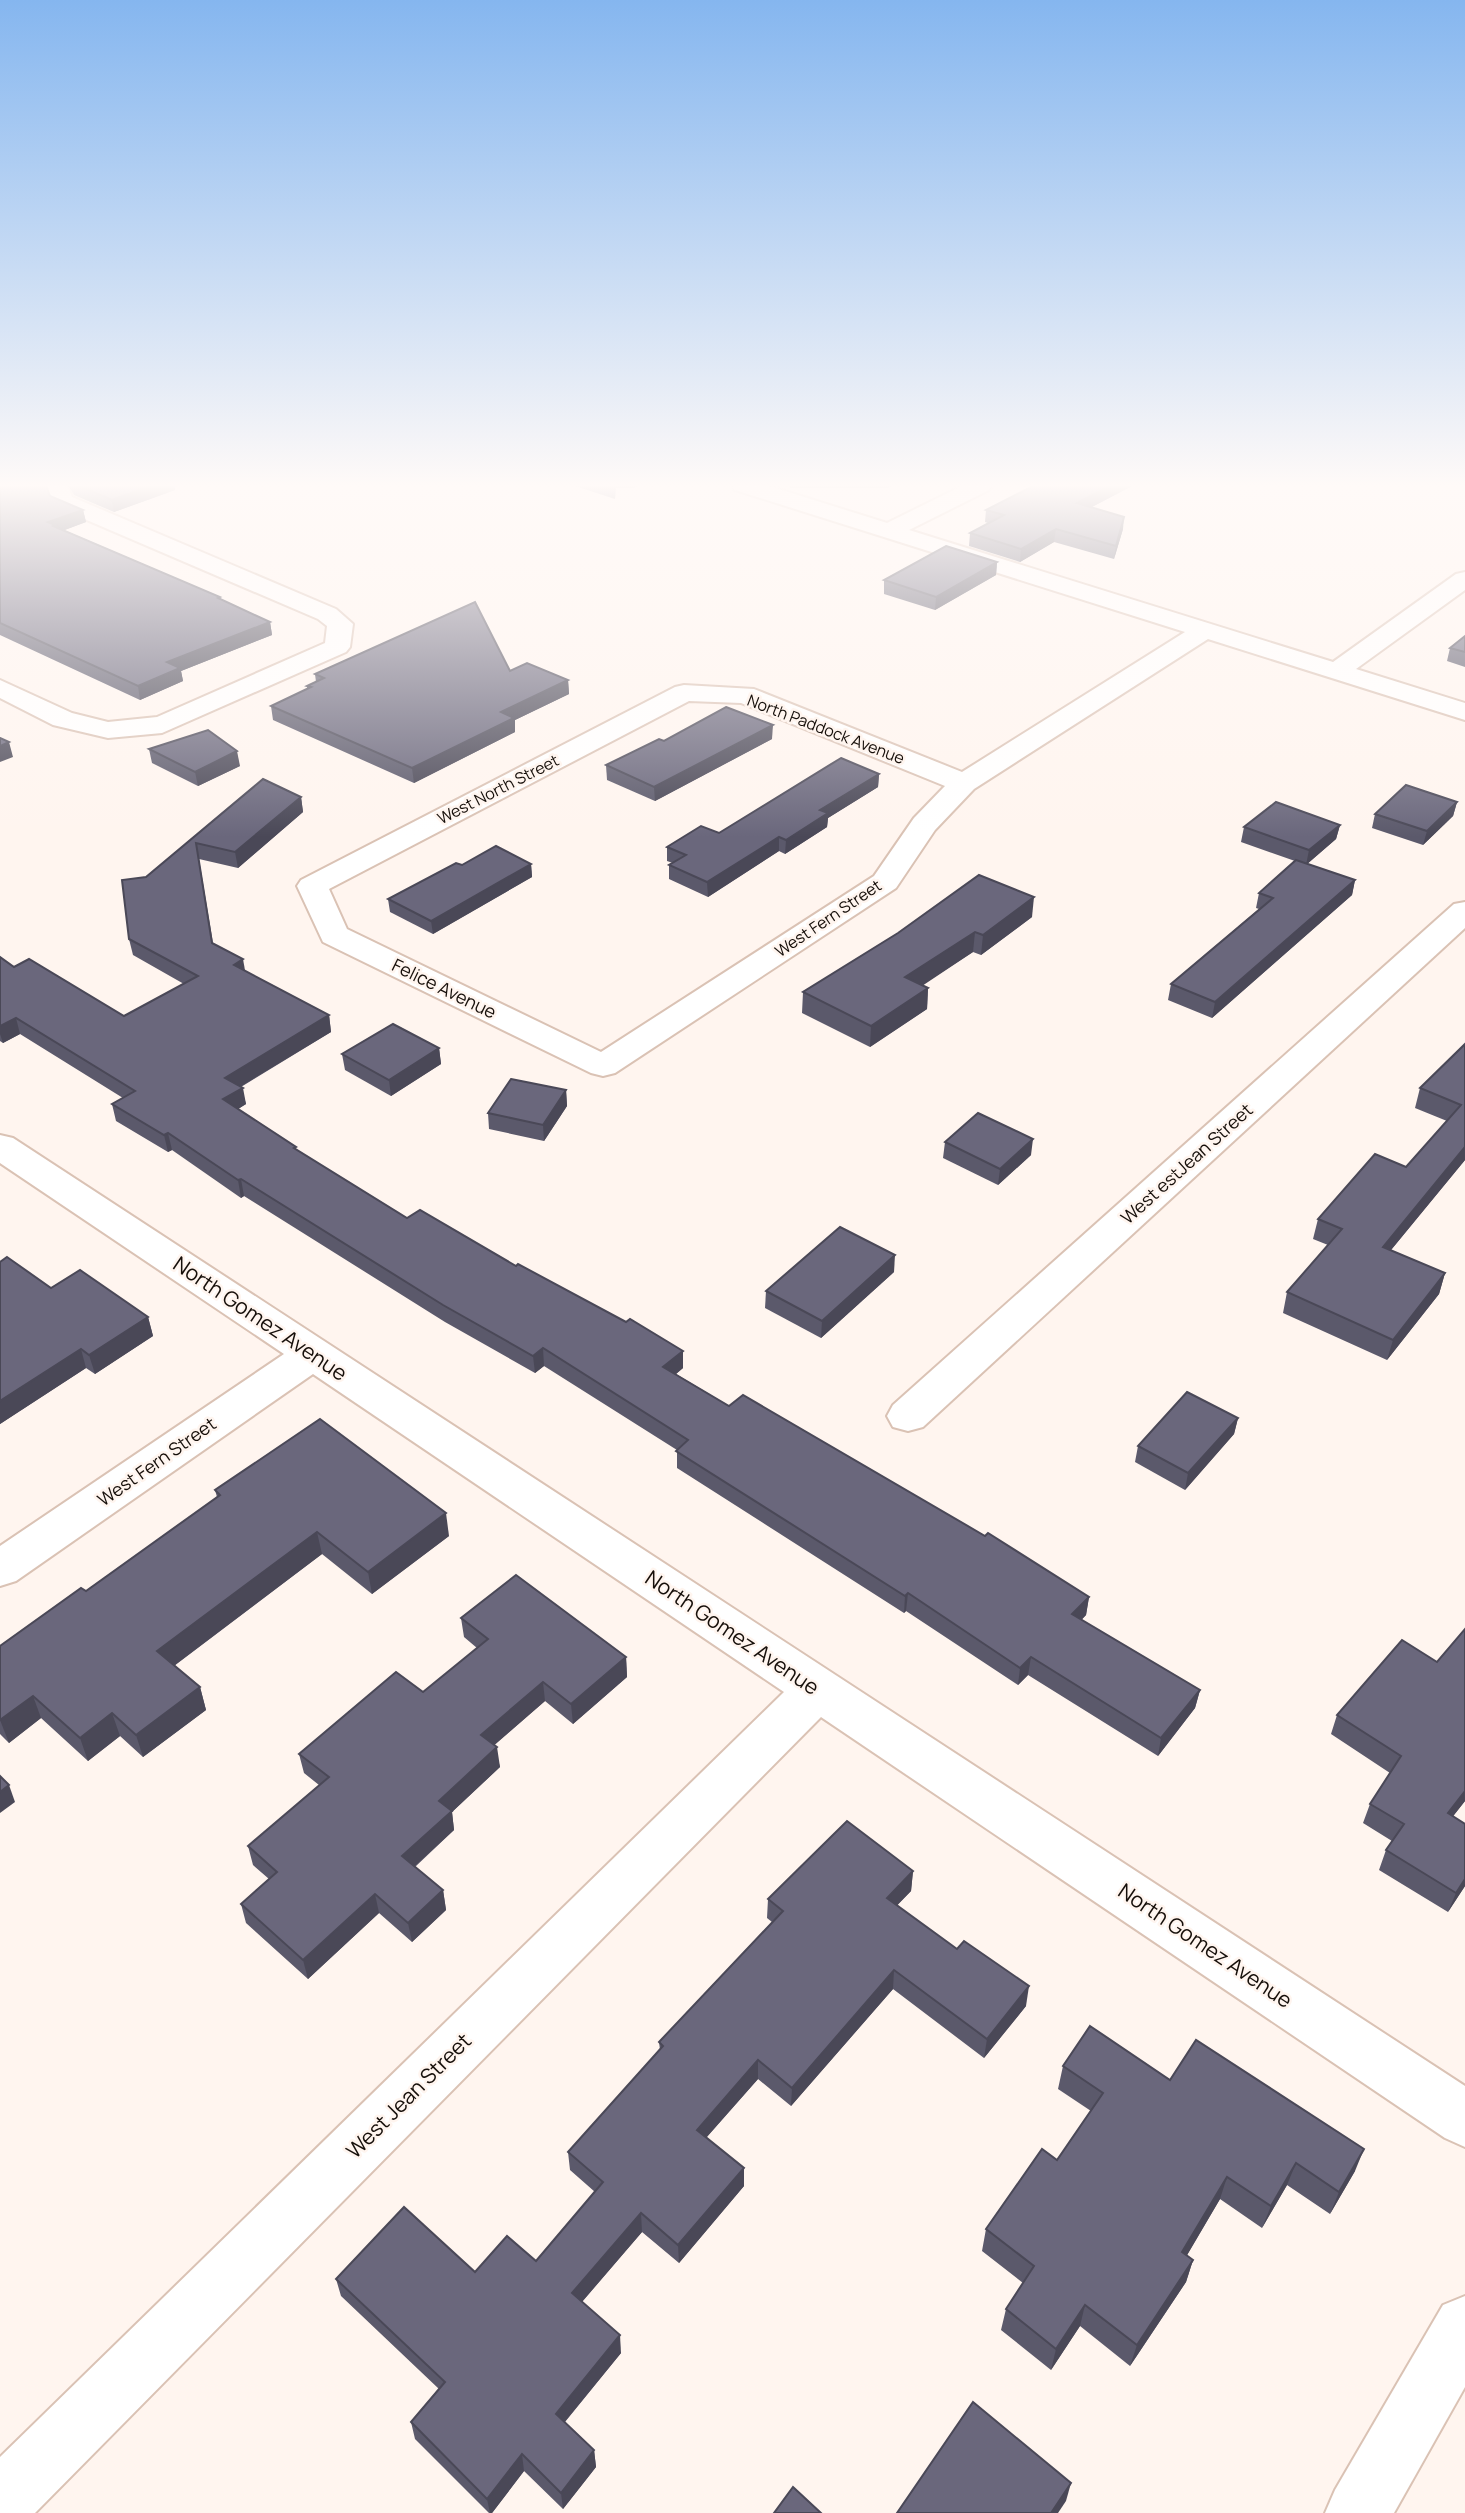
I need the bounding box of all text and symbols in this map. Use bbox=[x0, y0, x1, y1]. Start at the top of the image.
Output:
street label: North Paddock Avenue bbox=[744, 689, 908, 769]
street label: West North Street bbox=[433, 749, 563, 829]
street label: West Fern Street bbox=[770, 874, 886, 962]
street label: Felice Avenue bbox=[388, 953, 501, 1024]
street label: West estJean Street bbox=[1115, 1098, 1257, 1229]
street label: North Gomez Avenue bbox=[168, 1250, 353, 1387]
street label: West Fern Street bbox=[92, 1411, 220, 1511]
street label: North Gomez Avenue bbox=[640, 1564, 825, 1701]
street label: North Gomez Avenue bbox=[1113, 1877, 1298, 2014]
street label: West Jean Street bbox=[340, 2027, 477, 2164]

